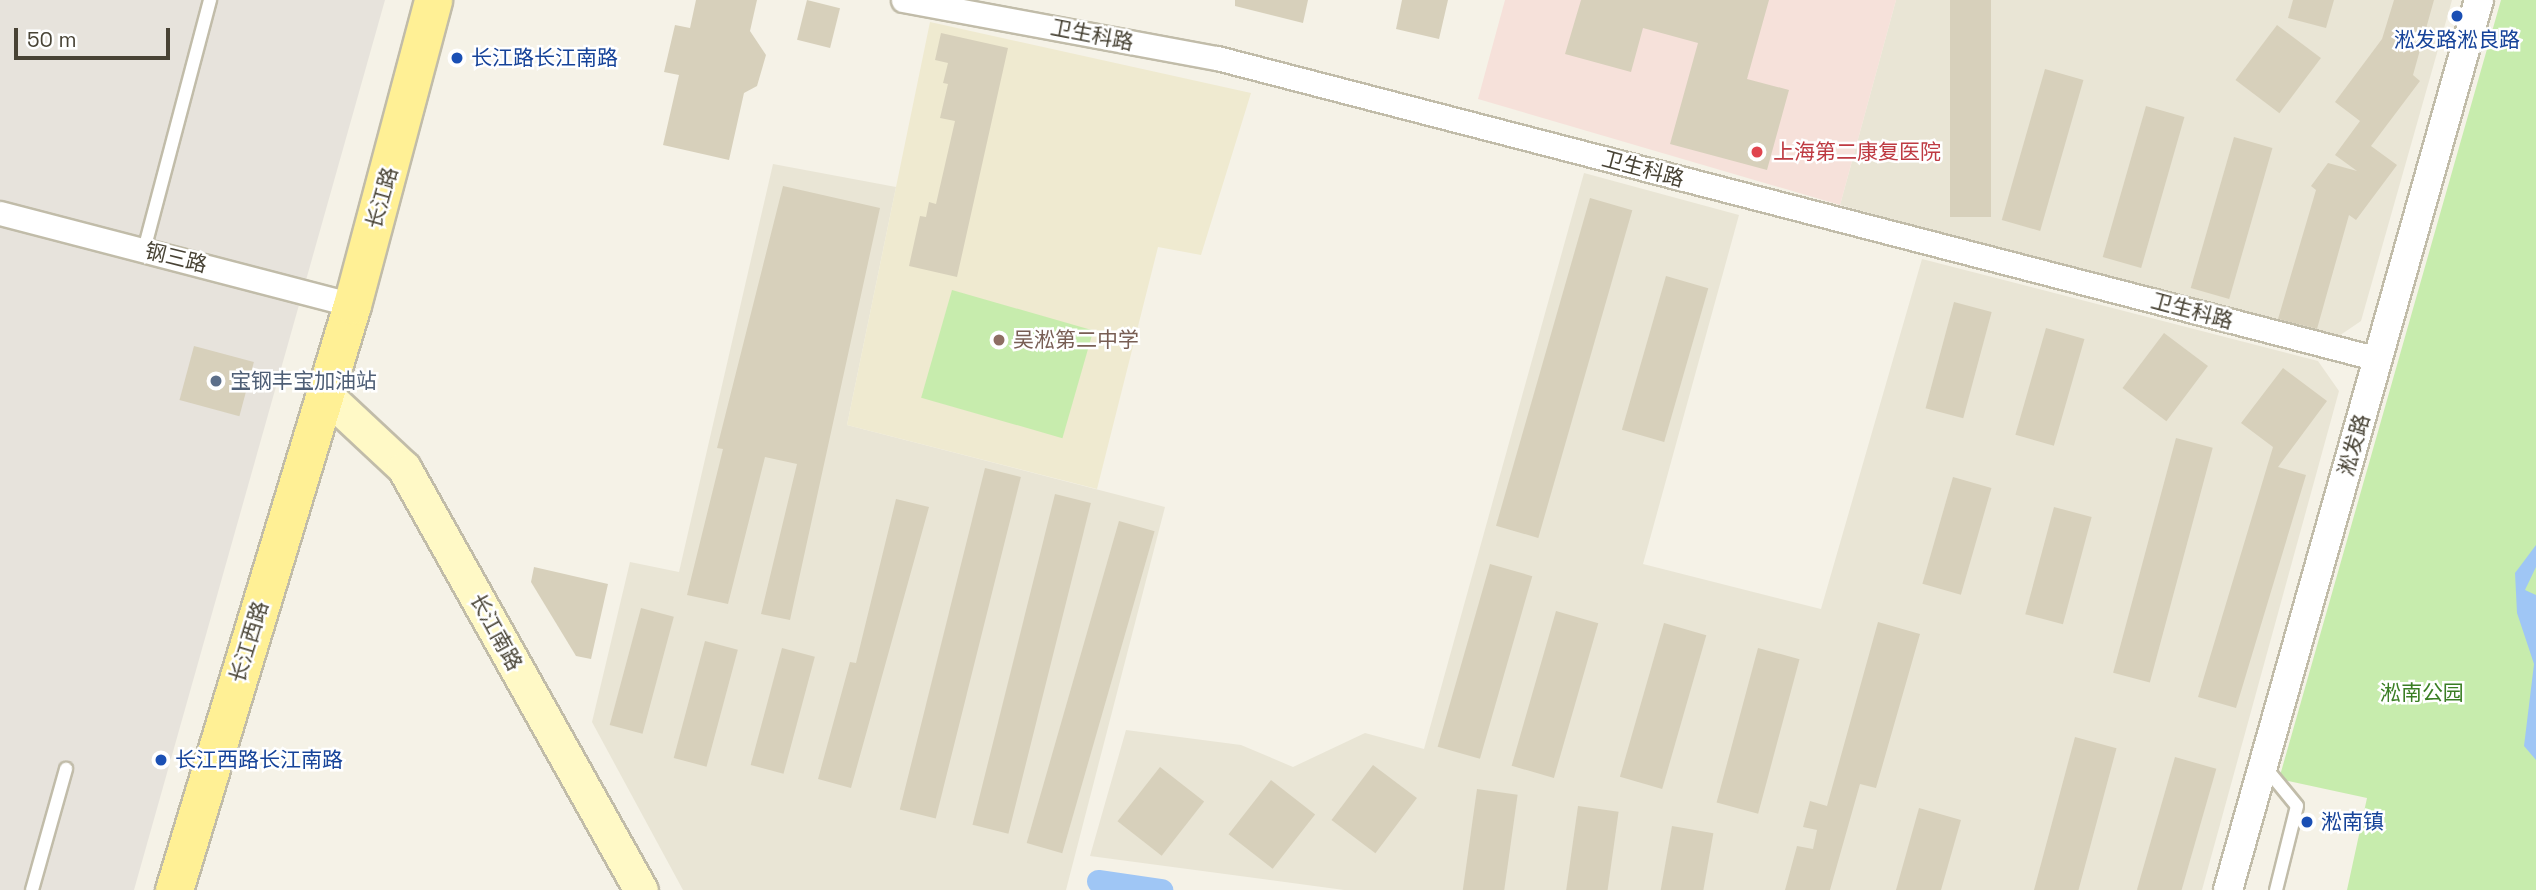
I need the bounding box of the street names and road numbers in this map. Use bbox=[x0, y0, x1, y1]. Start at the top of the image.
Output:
street label: 卫生科路 bbox=[1048, 15, 1136, 55]
street label: 卫生科路 bbox=[1599, 146, 1687, 192]
street label: 长江路 bbox=[361, 164, 403, 232]
street label: 钢三路 bbox=[142, 238, 210, 278]
street label: 卫生科路 bbox=[2148, 288, 2236, 334]
street label: 淞发路 bbox=[2333, 411, 2375, 479]
street label: 长江南路 bbox=[465, 589, 527, 675]
street label: 长江西路 bbox=[225, 598, 273, 686]

